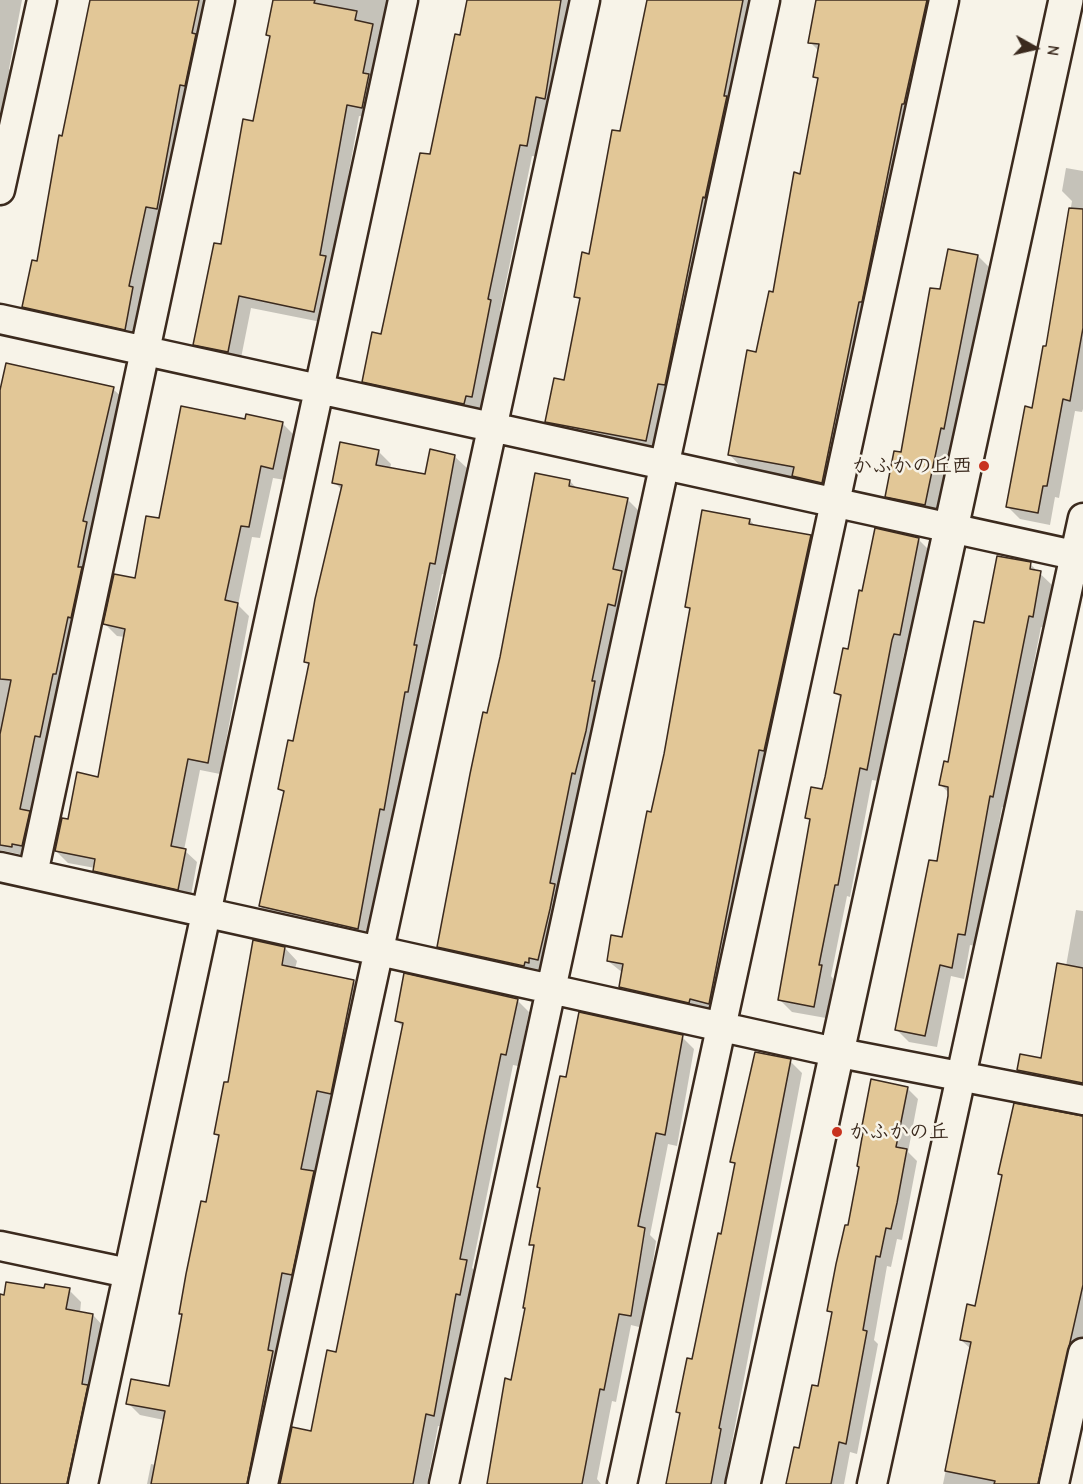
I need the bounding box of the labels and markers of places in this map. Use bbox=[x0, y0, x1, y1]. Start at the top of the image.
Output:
place label: かふかの丘西 bbox=[852, 454, 972, 478]
marker: かふかの丘西 bbox=[977, 459, 991, 473]
place label: かふかの丘 bbox=[849, 1120, 949, 1144]
marker: かふかの丘 bbox=[830, 1125, 844, 1139]

